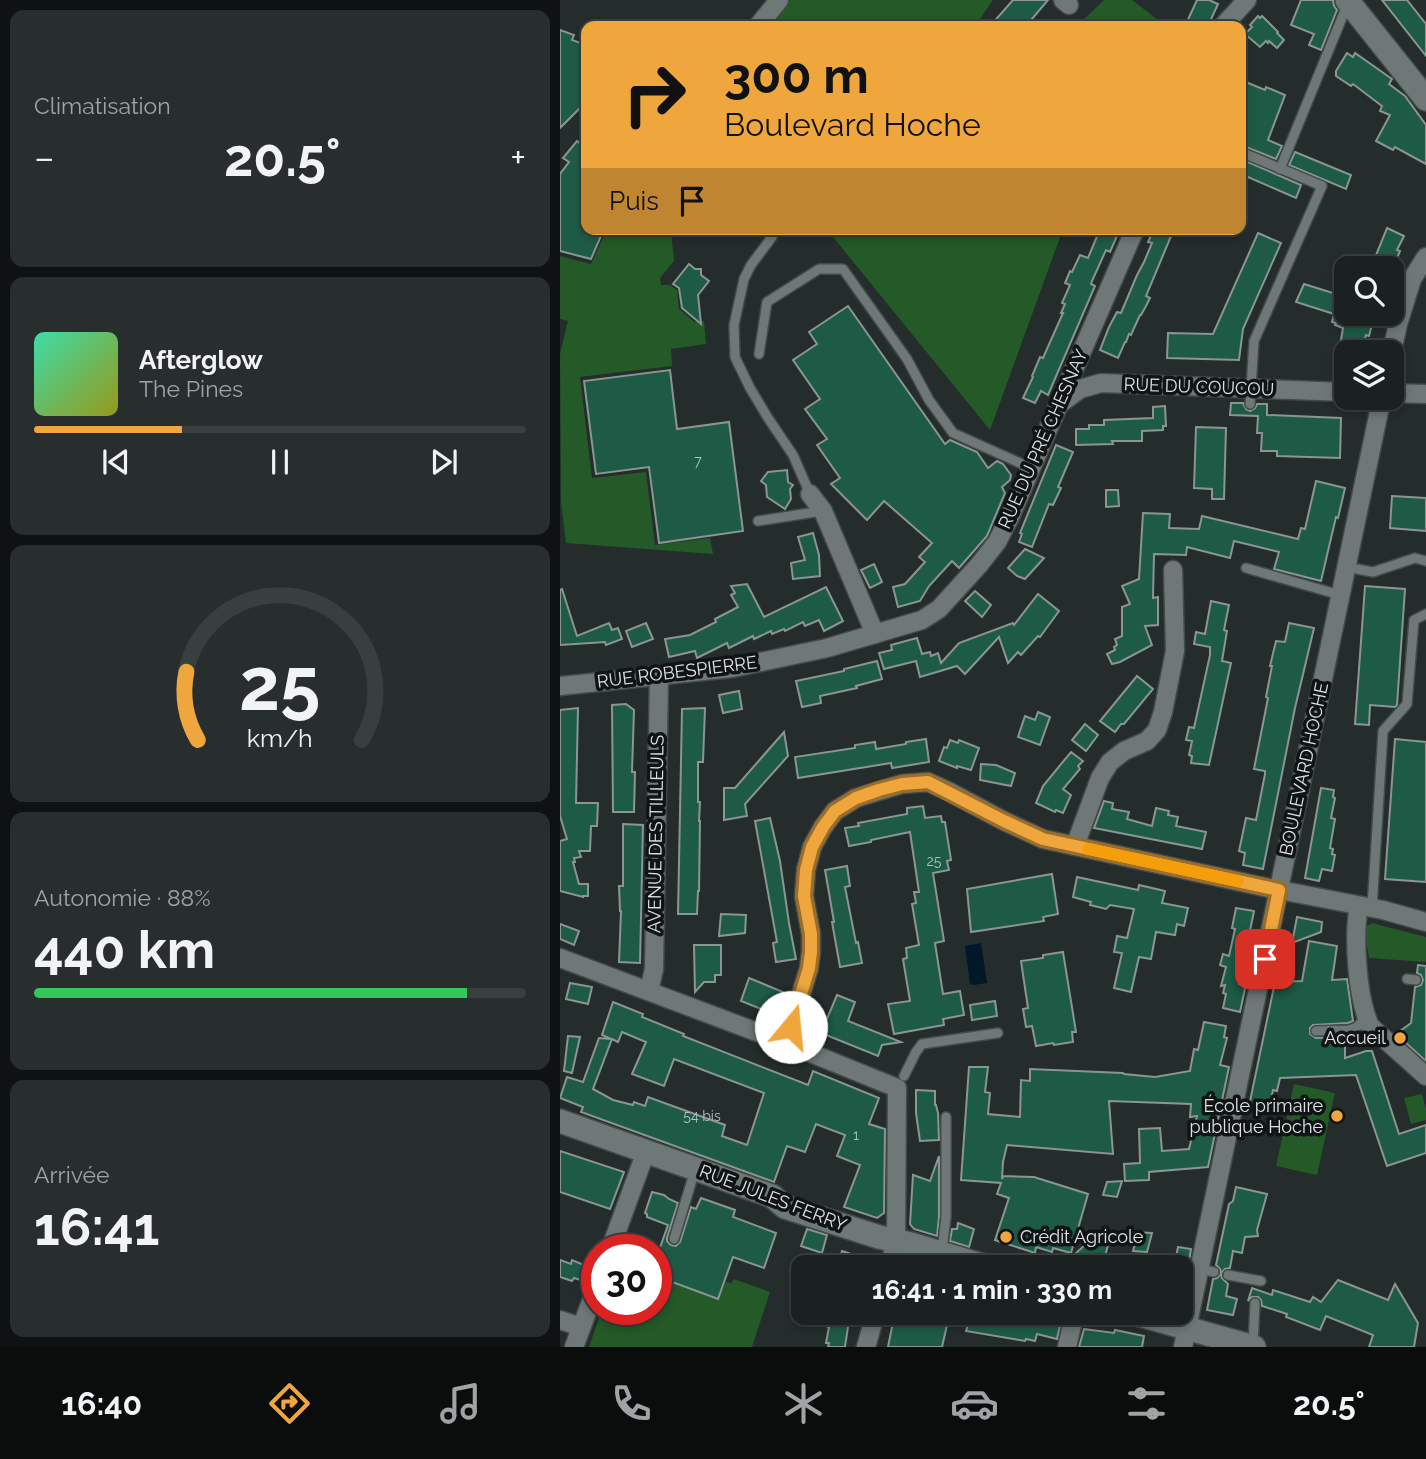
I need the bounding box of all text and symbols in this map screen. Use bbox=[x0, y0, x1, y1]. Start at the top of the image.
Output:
text: 300 m bbox=[724, 47, 869, 104]
icon: right bbox=[609, 49, 700, 140]
text: Climatisation bbox=[34, 92, 171, 119]
text: Boulevard Hoche bbox=[724, 106, 981, 143]
text: 20.5° bbox=[224, 127, 341, 188]
text: − bbox=[34, 135, 54, 180]
text: + bbox=[510, 135, 526, 180]
icon: arrive bbox=[673, 182, 711, 220]
text: Puis bbox=[609, 186, 659, 216]
map controls bbox=[1334, 256, 1404, 410]
button: search bbox=[1334, 256, 1404, 326]
button: layers bbox=[1334, 340, 1404, 410]
text: Afterglow bbox=[139, 345, 263, 375]
street label: RUE DU PRÉ CHESNAY bbox=[993, 345, 1092, 532]
street label: RUE DU COUCOU bbox=[1123, 373, 1275, 400]
text: The Pines bbox=[139, 375, 243, 402]
icon: previous bbox=[97, 443, 135, 481]
icon: pause bbox=[261, 443, 299, 481]
icon: next bbox=[425, 443, 463, 481]
house number: 7 bbox=[694, 453, 702, 469]
text: 25 bbox=[239, 642, 321, 727]
street label: RUE ROBESPIERRE bbox=[596, 651, 758, 692]
street label: BOULEVARD HOCHE bbox=[1275, 680, 1332, 857]
text: km/h bbox=[247, 722, 313, 752]
street label: AVENUE DES TILLEULS bbox=[643, 735, 668, 933]
house number: 25 bbox=[927, 853, 942, 869]
text: Autonomie · 88% bbox=[34, 884, 211, 911]
text: 440 km bbox=[34, 919, 215, 980]
pin bbox=[1235, 929, 1295, 989]
icon: arrive bbox=[1246, 940, 1284, 978]
position arrow bbox=[754, 990, 828, 1064]
place label: Accueil bbox=[1324, 1027, 1386, 1048]
marker: Accueil bbox=[1392, 1030, 1408, 1046]
place label: École primaire publique Hoche bbox=[1190, 1094, 1323, 1137]
house number: 54 bis bbox=[683, 1108, 721, 1124]
marker: École primaire publique Hoche bbox=[1329, 1108, 1345, 1124]
house number: 1 bbox=[853, 1127, 859, 1143]
street label: RUE JULES FERRY bbox=[697, 1160, 850, 1235]
text: Arrivée bbox=[34, 1161, 110, 1188]
text: 16:41 bbox=[34, 1196, 159, 1257]
place label: Crédit Agricole bbox=[1020, 1226, 1144, 1247]
marker: Crédit Agricole bbox=[998, 1229, 1014, 1245]
speed limit sign: 30 bbox=[581, 1234, 672, 1325]
text: 16:41 · 1 min · 330 m bbox=[872, 1275, 1112, 1305]
icon: directions bbox=[265, 1379, 314, 1428]
icon: music bbox=[436, 1379, 485, 1428]
icon: phone bbox=[607, 1379, 656, 1428]
icon: climate bbox=[779, 1379, 828, 1428]
icon: car bbox=[950, 1379, 999, 1428]
icon: filters bbox=[1122, 1379, 1171, 1428]
text: 16:40 bbox=[61, 1385, 142, 1422]
text: 20.5° bbox=[1293, 1385, 1365, 1422]

